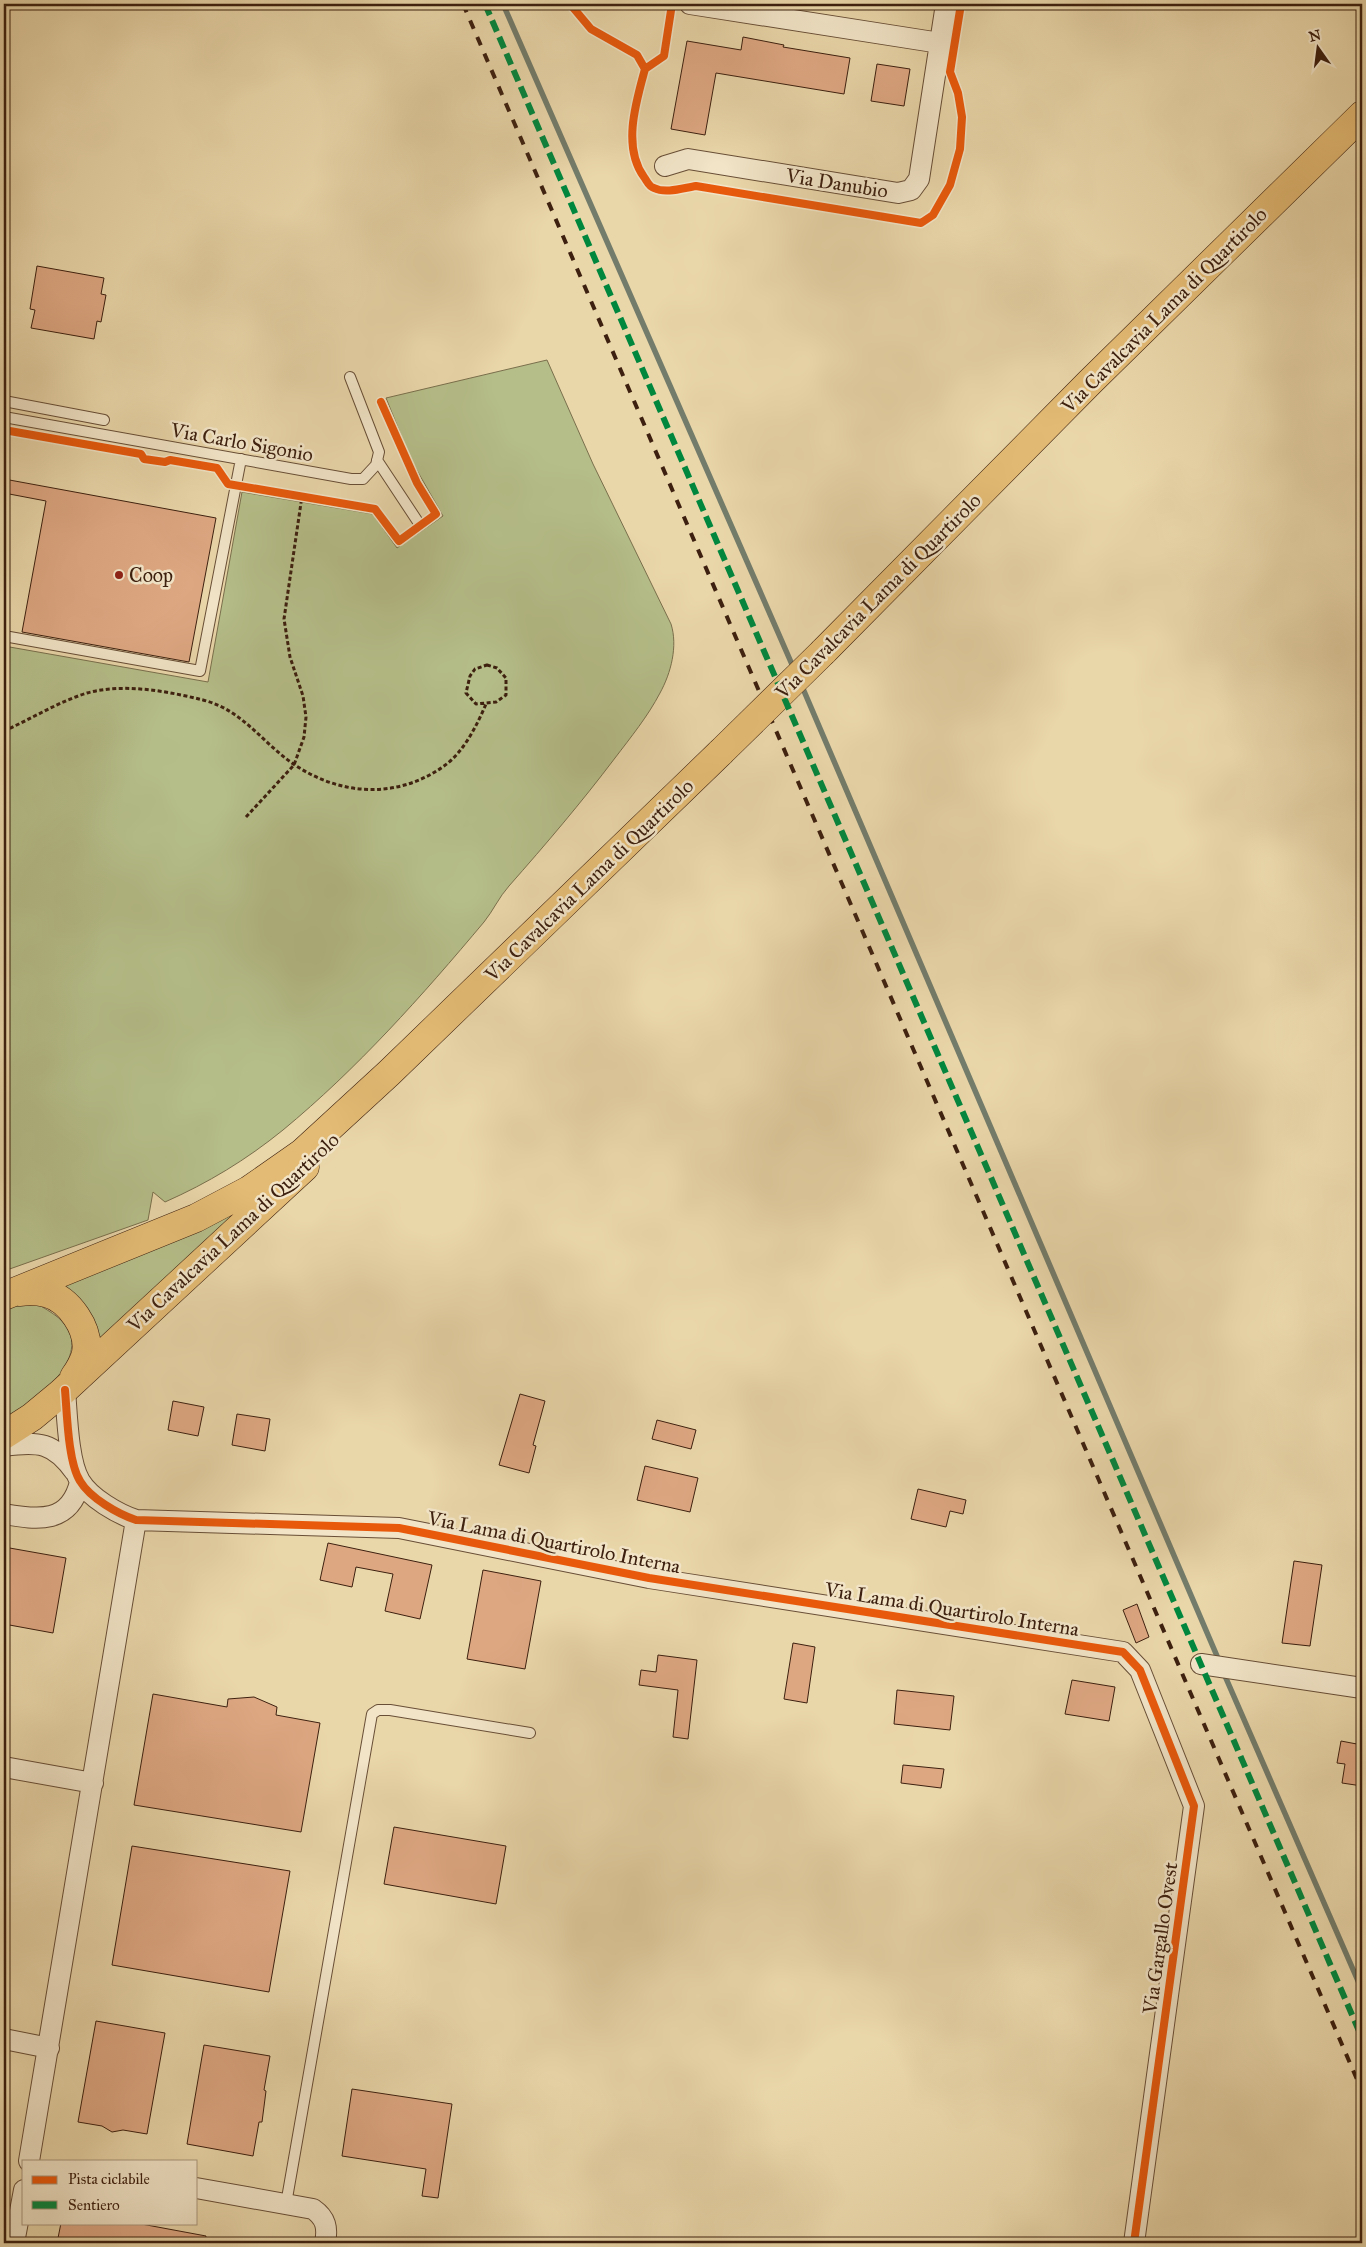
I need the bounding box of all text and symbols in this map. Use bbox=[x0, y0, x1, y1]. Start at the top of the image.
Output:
north arrow bbox=[1294, 22, 1344, 72]
text: N bbox=[1307, 26, 1323, 46]
street label: Via Danubio bbox=[783, 163, 890, 203]
street label: Via Cavalcavia Lama di Quartirolo bbox=[1055, 202, 1272, 419]
street label: Via Carlo Sigonio bbox=[168, 417, 315, 467]
street label: Via Cavalcavia Lama di Quartirolo bbox=[769, 488, 986, 705]
place label: Coop bbox=[129, 563, 173, 587]
marker: Coop bbox=[113, 569, 125, 581]
street label: Via Cavalcavia Lama di Quartirolo bbox=[479, 774, 698, 987]
street label: Via Cavalcavia Lama di Quartirolo bbox=[121, 1127, 344, 1337]
street label: Via Lama di Quartirolo Interna bbox=[425, 1506, 683, 1578]
street label: Via Lama di Quartirolo Interna bbox=[822, 1577, 1081, 1641]
street label: Via Gargallo Ovest bbox=[1137, 1861, 1184, 2017]
legend bbox=[22, 2160, 198, 2224]
text: Pista ciclabile bbox=[68, 2170, 150, 2188]
text: Sentiero bbox=[68, 2196, 120, 2214]

